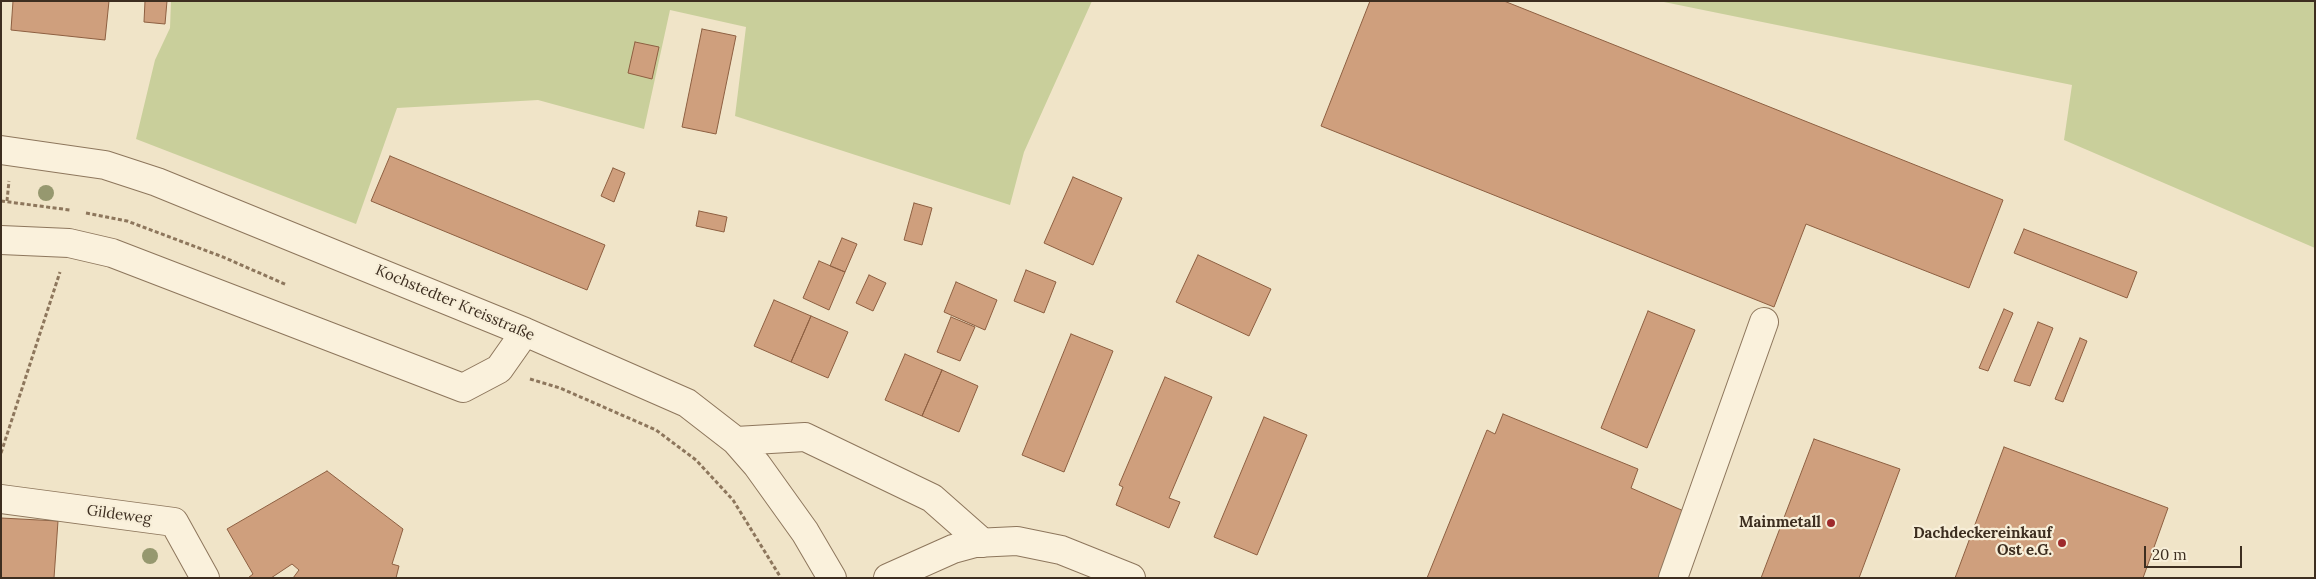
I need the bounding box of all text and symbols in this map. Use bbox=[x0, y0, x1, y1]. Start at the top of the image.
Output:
street label: Kochstedter Kreisstraße bbox=[373, 261, 537, 345]
street label: Gildeweg bbox=[86, 502, 152, 528]
place label: Mainmetall bbox=[1739, 514, 1821, 532]
marker: Mainmetall bbox=[1825, 517, 1837, 529]
place label: Dachdeckereinkauf Ost e.G. bbox=[1913, 525, 2052, 560]
scale bar bbox=[2146, 536, 2244, 568]
marker: Dachdeckereinkauf Ost e.G. bbox=[2056, 537, 2068, 549]
text: 20 m bbox=[2152, 545, 2187, 564]

